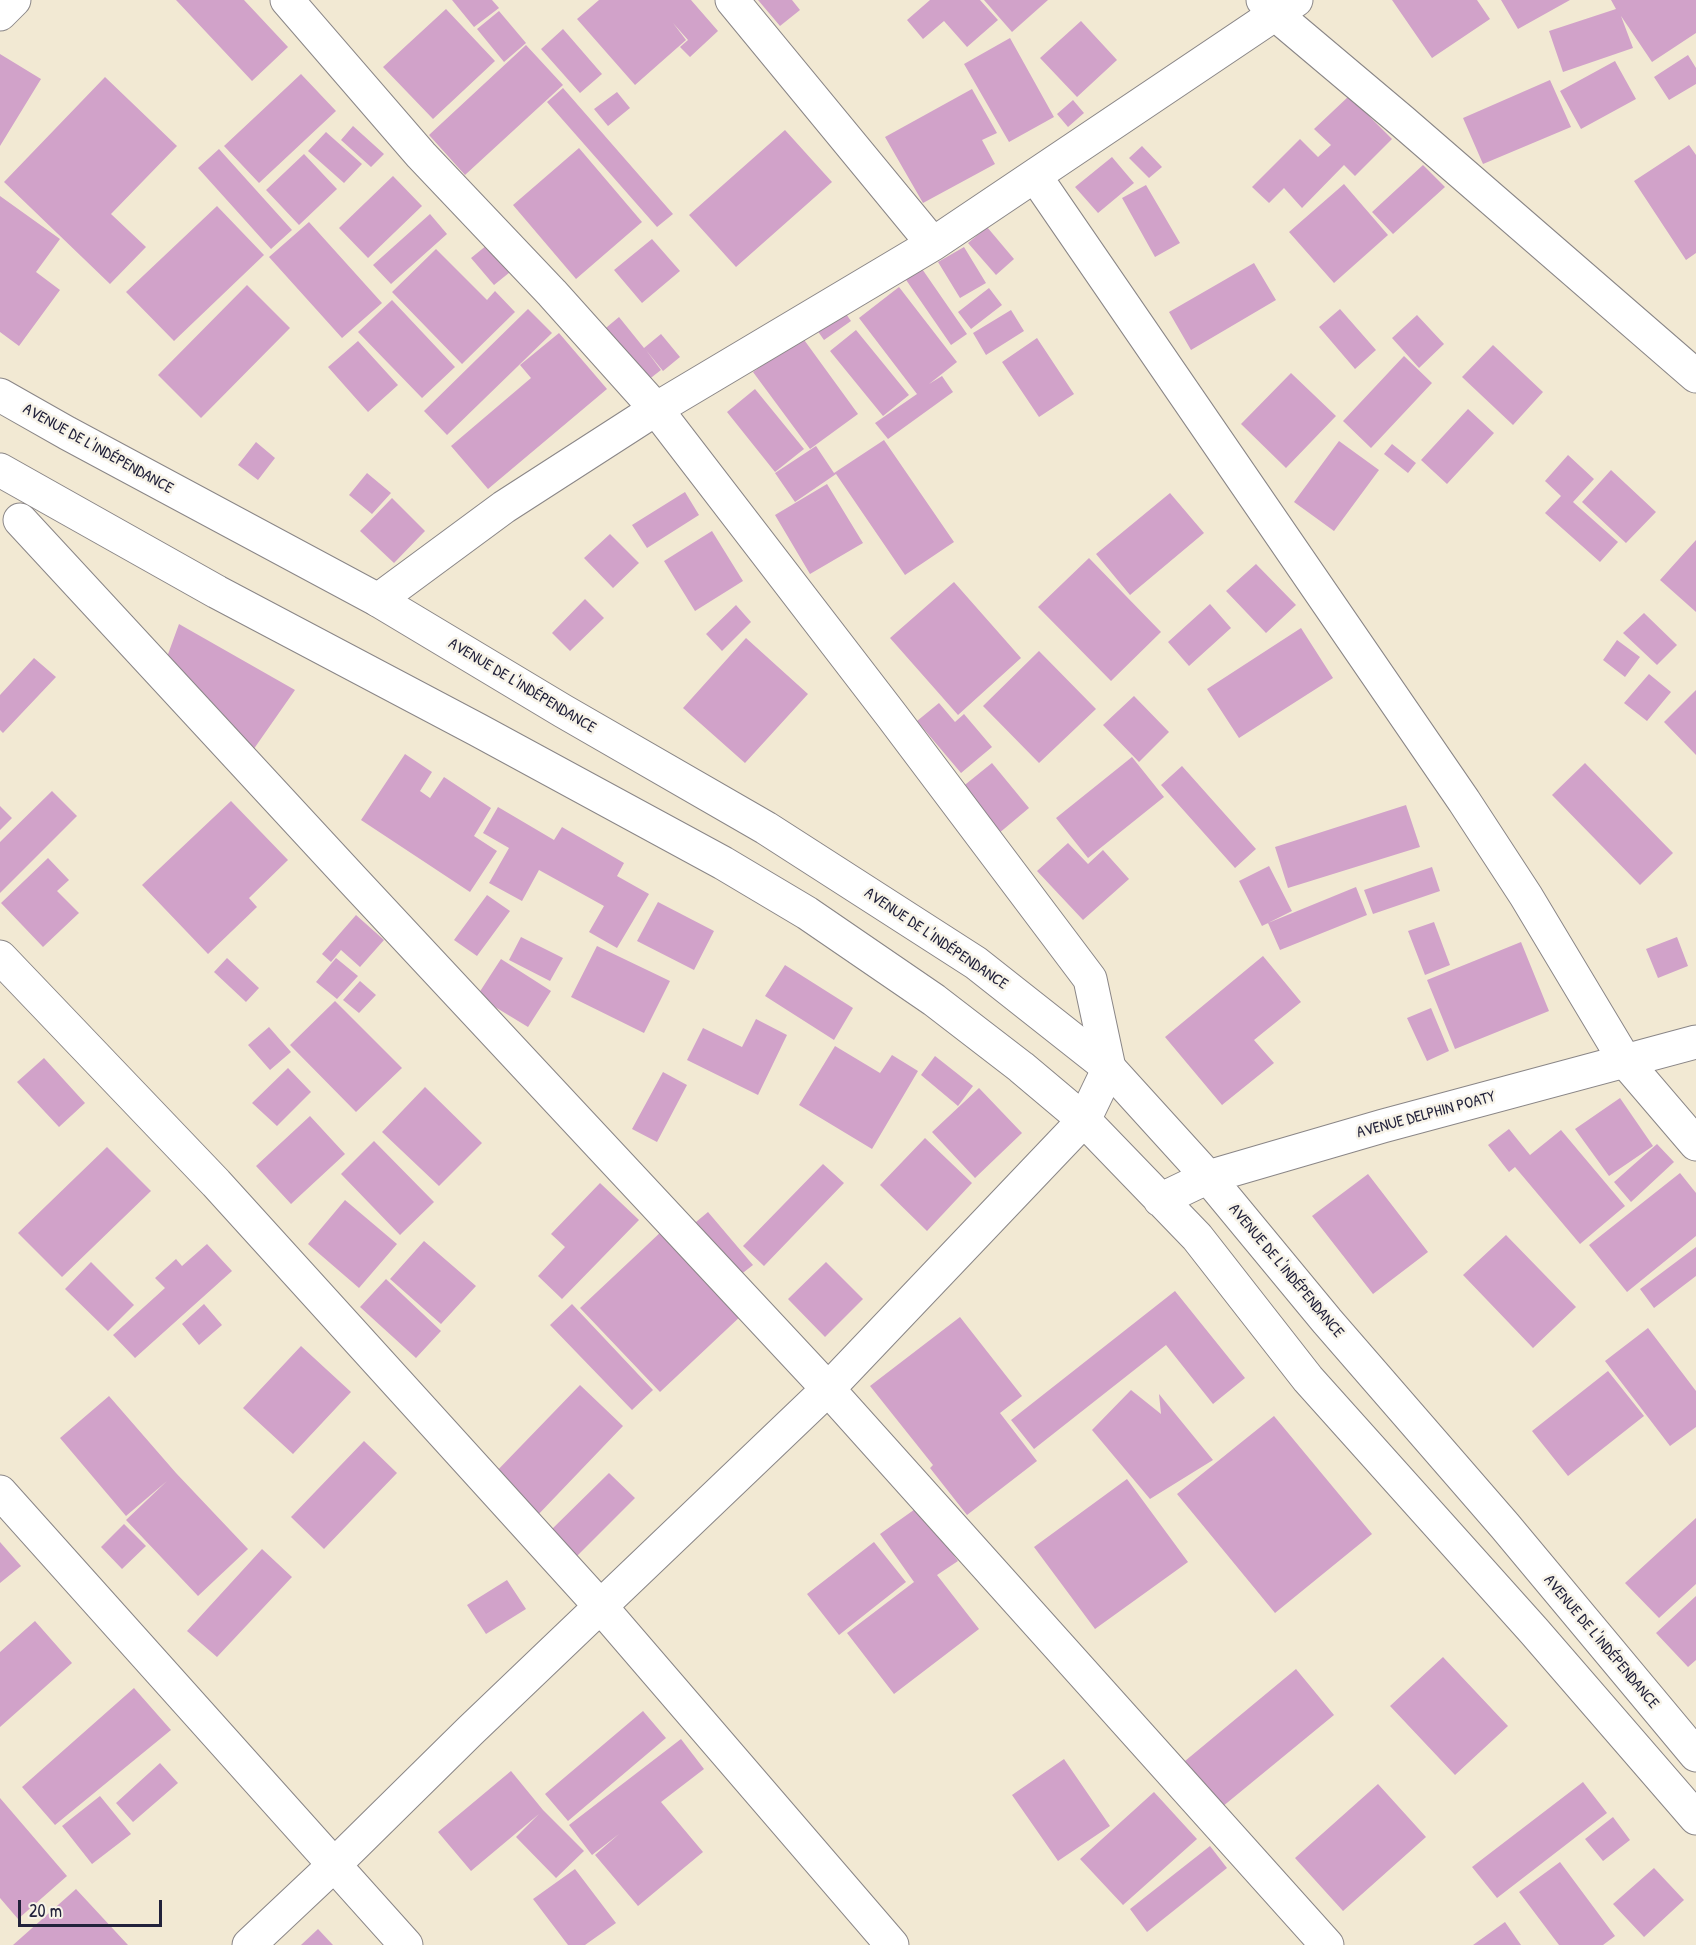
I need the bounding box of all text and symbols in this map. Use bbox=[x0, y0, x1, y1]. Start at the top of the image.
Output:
street label: AVENUE DE L'INDÉPENDANCE bbox=[20, 400, 176, 498]
street label: AVENUE DE L'INDÉPENDANCE bbox=[445, 634, 599, 738]
street label: AVENUE DE L'INDÉPENDANCE bbox=[861, 884, 1011, 994]
street label: AVENUE DELPHIN POATY bbox=[1355, 1087, 1497, 1143]
street label: AVENUE DE L'INDÉPENDANCE bbox=[1224, 1200, 1348, 1342]
street label: AVENUE DE L'INDÉPENDANCE bbox=[1539, 1571, 1663, 1713]
scale bar bbox=[21, 1888, 165, 1926]
text: 20 m bbox=[29, 1898, 62, 1923]

